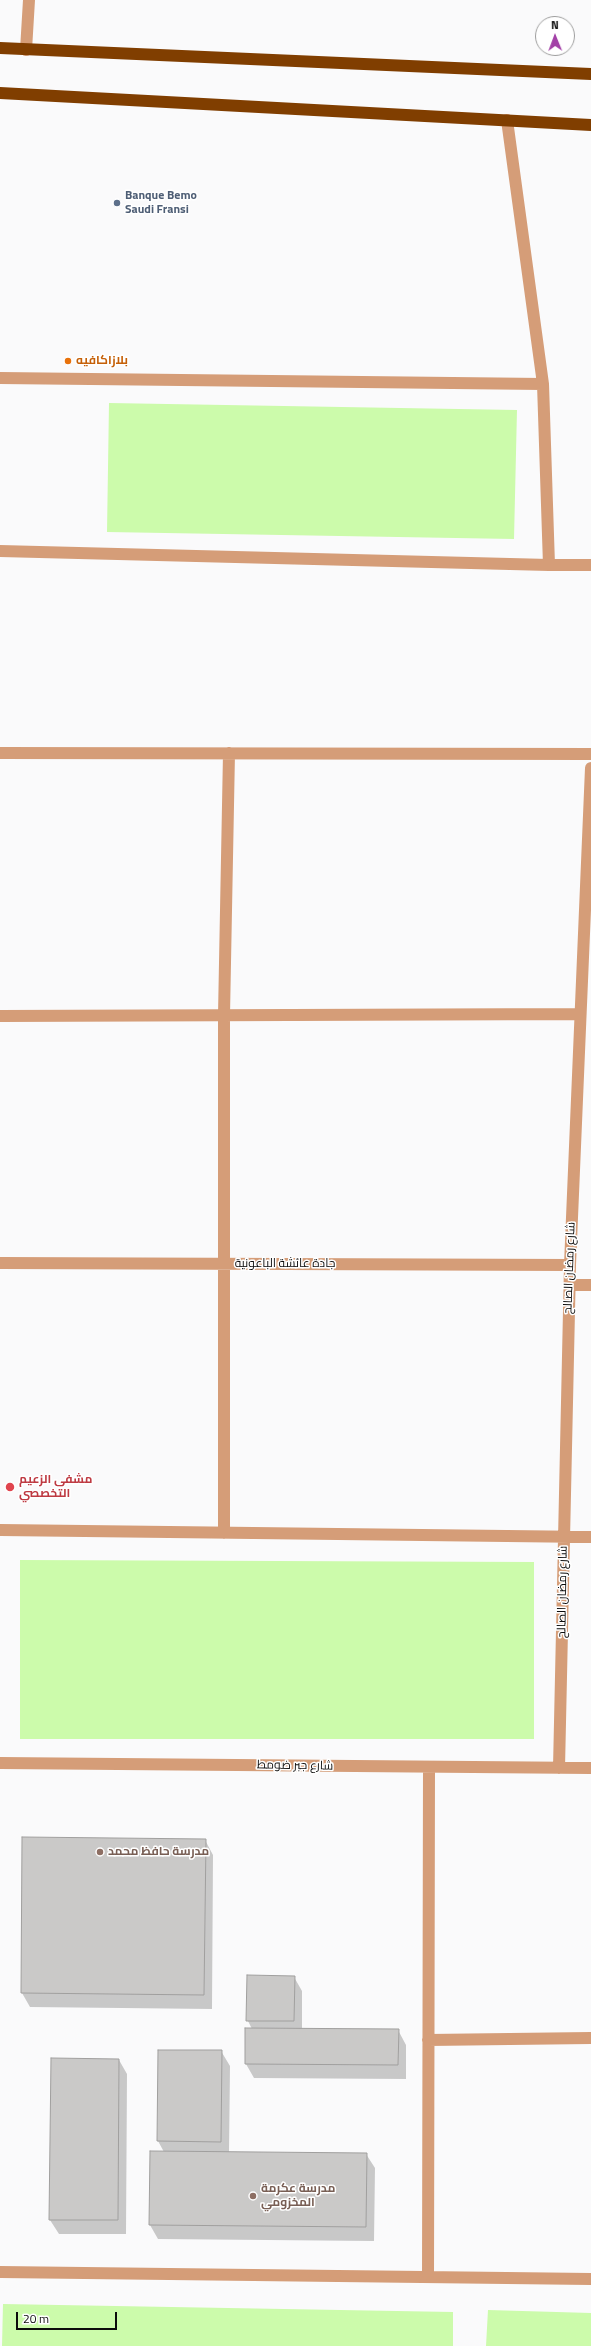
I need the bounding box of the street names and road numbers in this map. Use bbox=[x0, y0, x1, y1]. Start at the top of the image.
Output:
street label: شارع رمضان الصالح bbox=[561, 1222, 579, 1314]
street label: جادة عائشة الباعونية bbox=[235, 1257, 335, 1271]
street label: شارع رمضان الصالح bbox=[555, 1546, 571, 1638]
street label: شارع جبر ضومط bbox=[257, 1758, 333, 1774]

